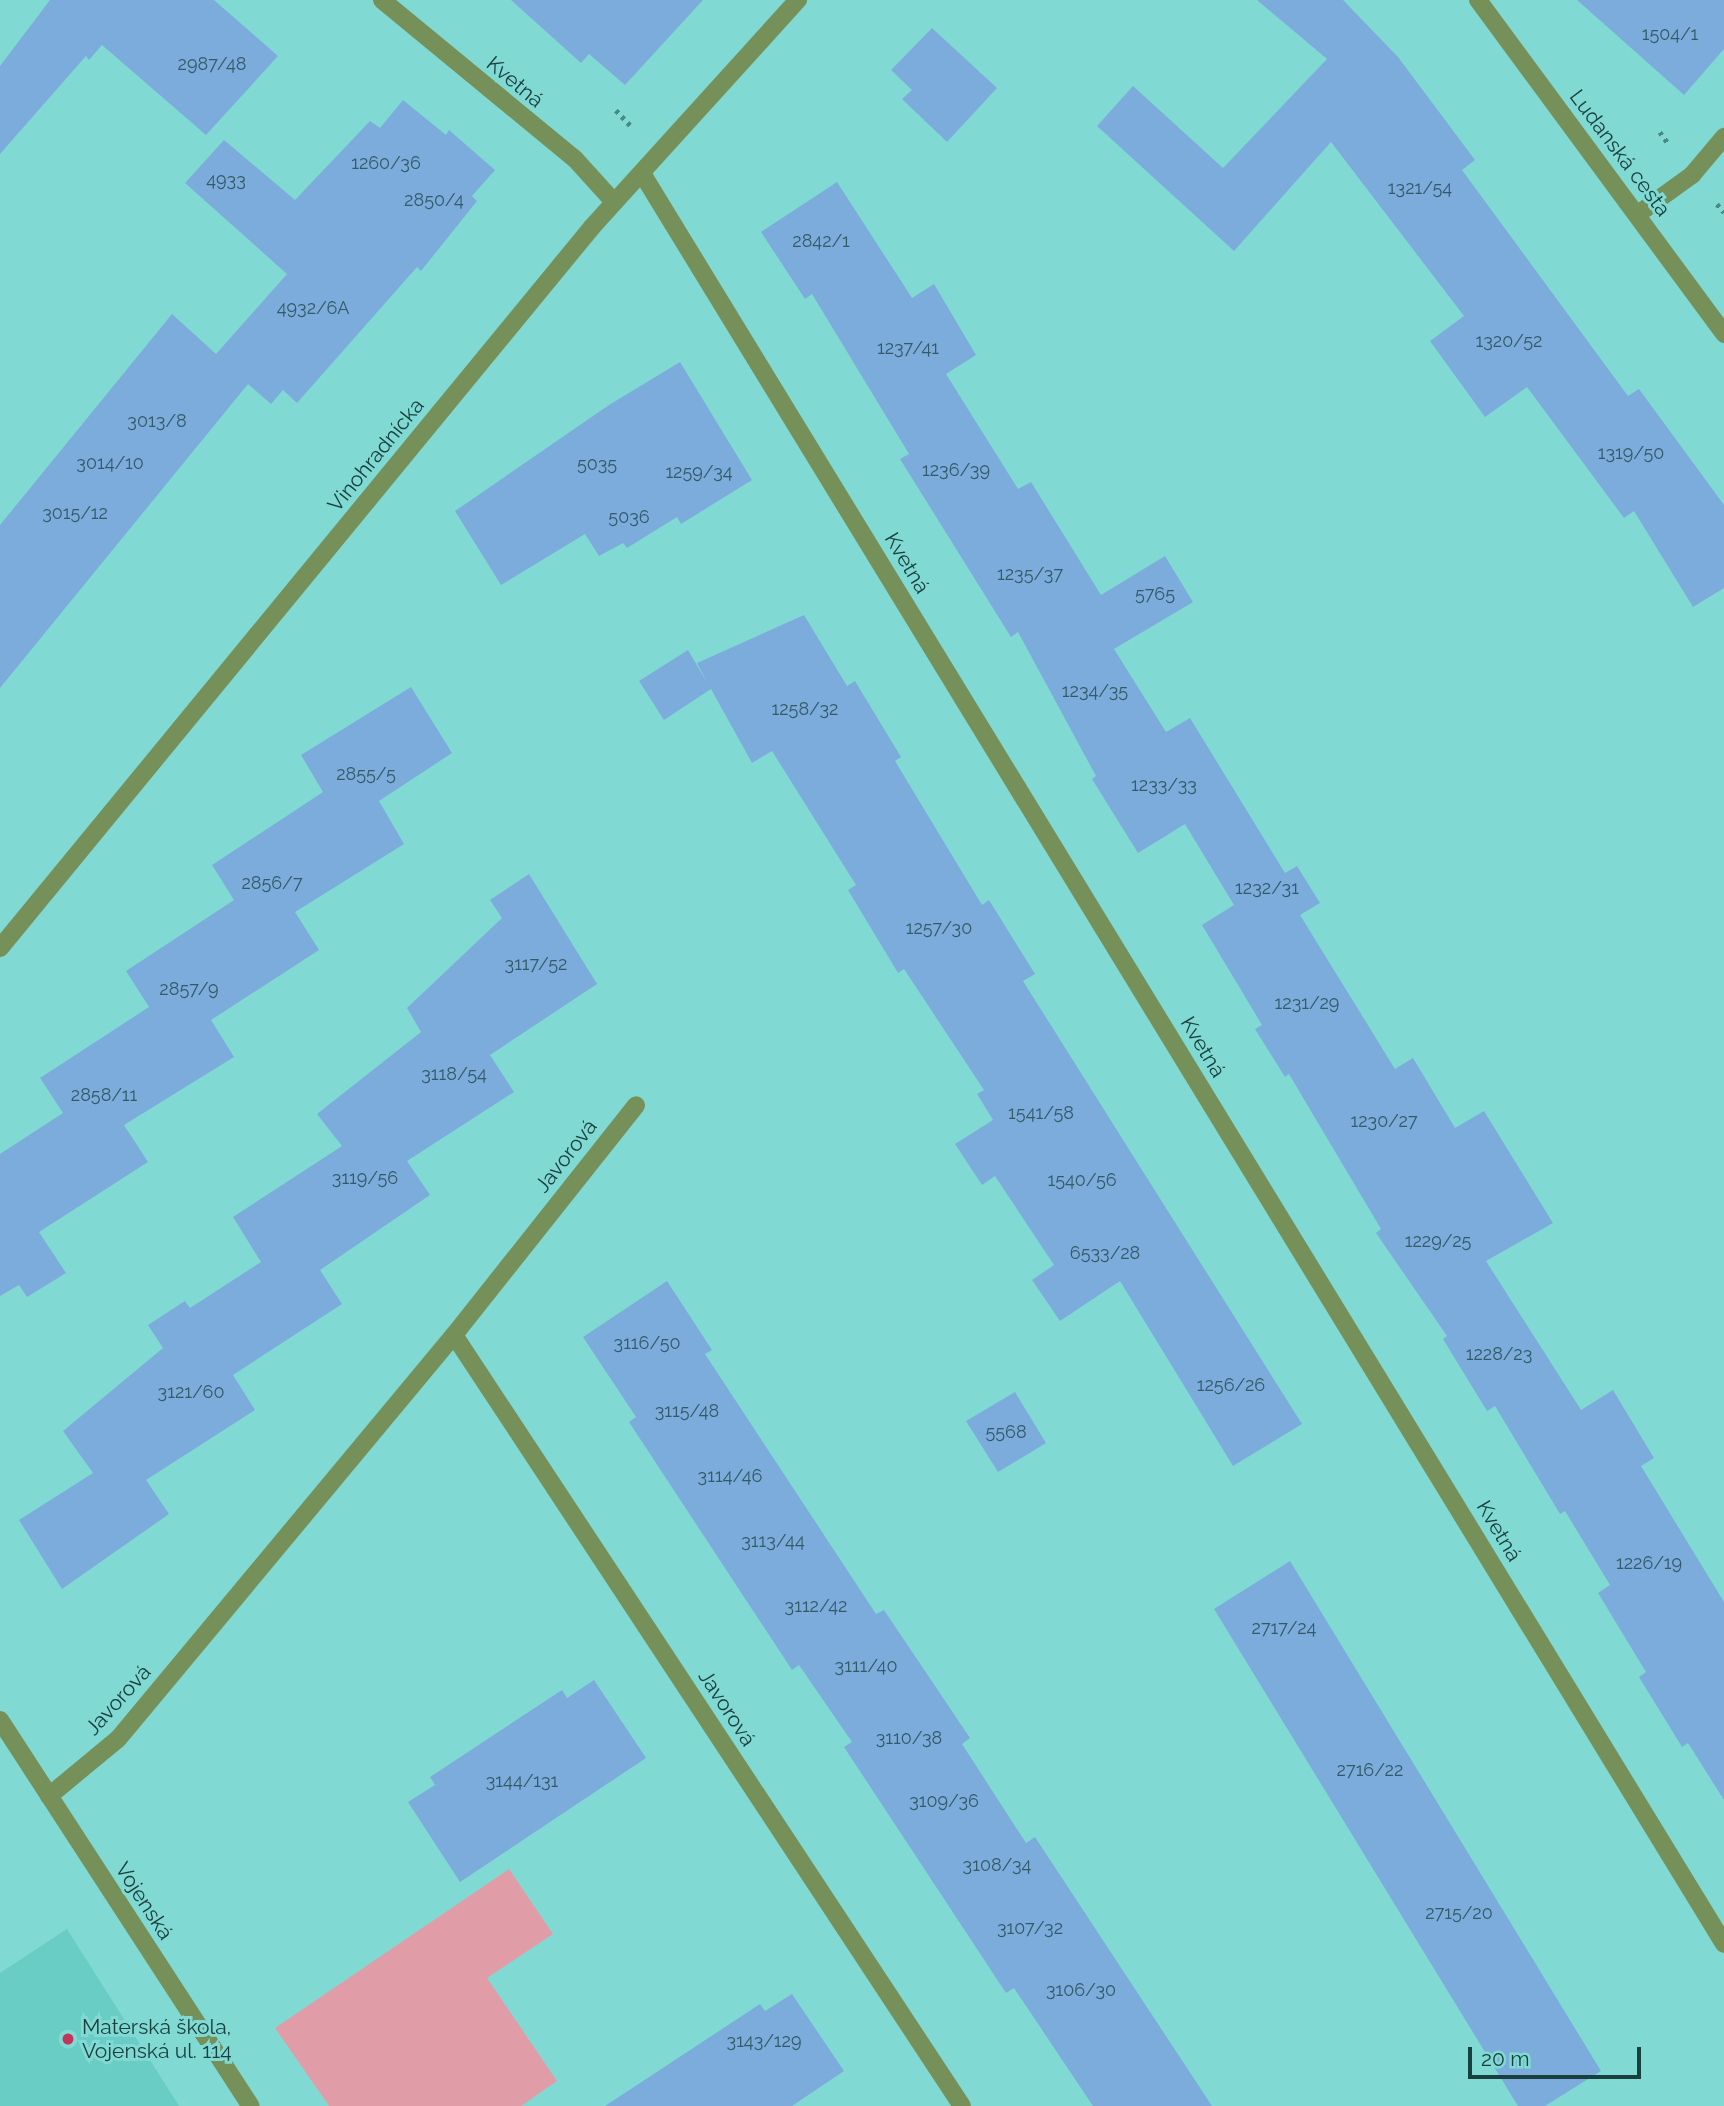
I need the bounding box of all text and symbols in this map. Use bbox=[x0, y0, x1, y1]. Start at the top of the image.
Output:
house number: 1504/1 bbox=[1642, 23, 1698, 45]
street label: Kvetná bbox=[481, 51, 549, 113]
house number: 2987/48 bbox=[178, 53, 246, 75]
street label: Ludanská cesta bbox=[1564, 85, 1676, 221]
house number: 1260/36 bbox=[351, 152, 421, 174]
house number: 4933 bbox=[206, 169, 246, 191]
house number: 1321/54 bbox=[1388, 177, 1452, 199]
house number: 2850/4 bbox=[404, 189, 464, 211]
house number: 2842/1 bbox=[792, 230, 850, 252]
house number: 4932/6A bbox=[277, 297, 349, 319]
house number: 1320/52 bbox=[1476, 330, 1542, 352]
house number: 1237/41 bbox=[877, 337, 939, 359]
street label: Vinohradnícka bbox=[323, 393, 429, 517]
house number: 3013/8 bbox=[127, 410, 187, 432]
house number: 1319/50 bbox=[1598, 442, 1664, 464]
house number: 3014/10 bbox=[76, 452, 144, 474]
house number: 5035 bbox=[577, 453, 617, 475]
house number: 1236/39 bbox=[922, 459, 990, 481]
house number: 1259/34 bbox=[665, 461, 733, 483]
house number: 3015/12 bbox=[42, 502, 108, 524]
house number: 5036 bbox=[608, 506, 650, 528]
street label: Kvetná bbox=[879, 528, 935, 598]
house number: 1235/37 bbox=[997, 563, 1063, 585]
house number: 5765 bbox=[1135, 583, 1175, 605]
house number: 1234/35 bbox=[1062, 680, 1128, 702]
house number: 1258/32 bbox=[772, 698, 838, 720]
house number: 2855/5 bbox=[336, 763, 396, 785]
house number: 1233/33 bbox=[1131, 774, 1197, 796]
house number: 2856/7 bbox=[241, 872, 303, 894]
house number: 1232/31 bbox=[1235, 877, 1299, 899]
house number: 1257/30 bbox=[906, 917, 972, 939]
house number: 3117/52 bbox=[505, 953, 567, 975]
house number: 2857/9 bbox=[159, 978, 219, 1000]
house number: 1231/29 bbox=[1275, 992, 1339, 1014]
street label: Kvetná bbox=[1175, 1012, 1231, 1082]
house number: 3118/54 bbox=[421, 1063, 487, 1085]
house number: 2858/11 bbox=[71, 1084, 137, 1106]
house number: 1541/58 bbox=[1008, 1102, 1074, 1124]
house number: 1230/27 bbox=[1350, 1110, 1418, 1132]
street label: Javorová bbox=[530, 1114, 602, 1198]
house number: 3119/56 bbox=[332, 1167, 398, 1189]
house number: 1540/56 bbox=[1047, 1169, 1117, 1191]
house number: 1229/25 bbox=[1405, 1230, 1471, 1252]
house number: 6533/28 bbox=[1070, 1242, 1140, 1264]
house number: 3116/50 bbox=[614, 1332, 680, 1354]
house number: 1228/23 bbox=[1466, 1343, 1532, 1365]
house number: 1256/26 bbox=[1197, 1374, 1265, 1396]
house number: 3121/60 bbox=[158, 1381, 224, 1403]
house number: 3115/48 bbox=[655, 1400, 719, 1422]
house number: 5568 bbox=[985, 1421, 1027, 1443]
house number: 3114/46 bbox=[698, 1465, 762, 1487]
street label: Kvetná bbox=[1471, 1496, 1527, 1566]
house number: 3113/44 bbox=[741, 1530, 805, 1552]
house number: 1226/19 bbox=[1616, 1552, 1682, 1574]
house number: 3112/42 bbox=[785, 1595, 847, 1617]
house number: 2717/24 bbox=[1252, 1617, 1316, 1639]
house number: 3111/40 bbox=[835, 1655, 897, 1677]
street label: Javorová bbox=[80, 1660, 156, 1740]
street label: Javorová bbox=[693, 1665, 761, 1751]
house number: 3110/38 bbox=[876, 1727, 942, 1749]
house number: 2716/22 bbox=[1337, 1759, 1403, 1781]
house number: 3144/131 bbox=[486, 1770, 558, 1792]
house number: 3109/36 bbox=[909, 1790, 979, 1812]
house number: 3108/34 bbox=[963, 1854, 1031, 1876]
street label: Vojenská bbox=[110, 1858, 178, 1944]
house number: 2715/20 bbox=[1425, 1902, 1493, 1924]
house number: 3107/32 bbox=[997, 1917, 1063, 1939]
house number: 3106/30 bbox=[1046, 1979, 1116, 2001]
place label: Materská škola, Vojenská ul. 114 bbox=[82, 2014, 232, 2064]
house number: 3143/129 bbox=[727, 2030, 801, 2052]
marker: Materská škola, Vojenská ul. 114 bbox=[60, 2031, 76, 2047]
scale bar bbox=[1472, 2032, 1645, 2076]
text: 20 m bbox=[1481, 2046, 1529, 2071]

